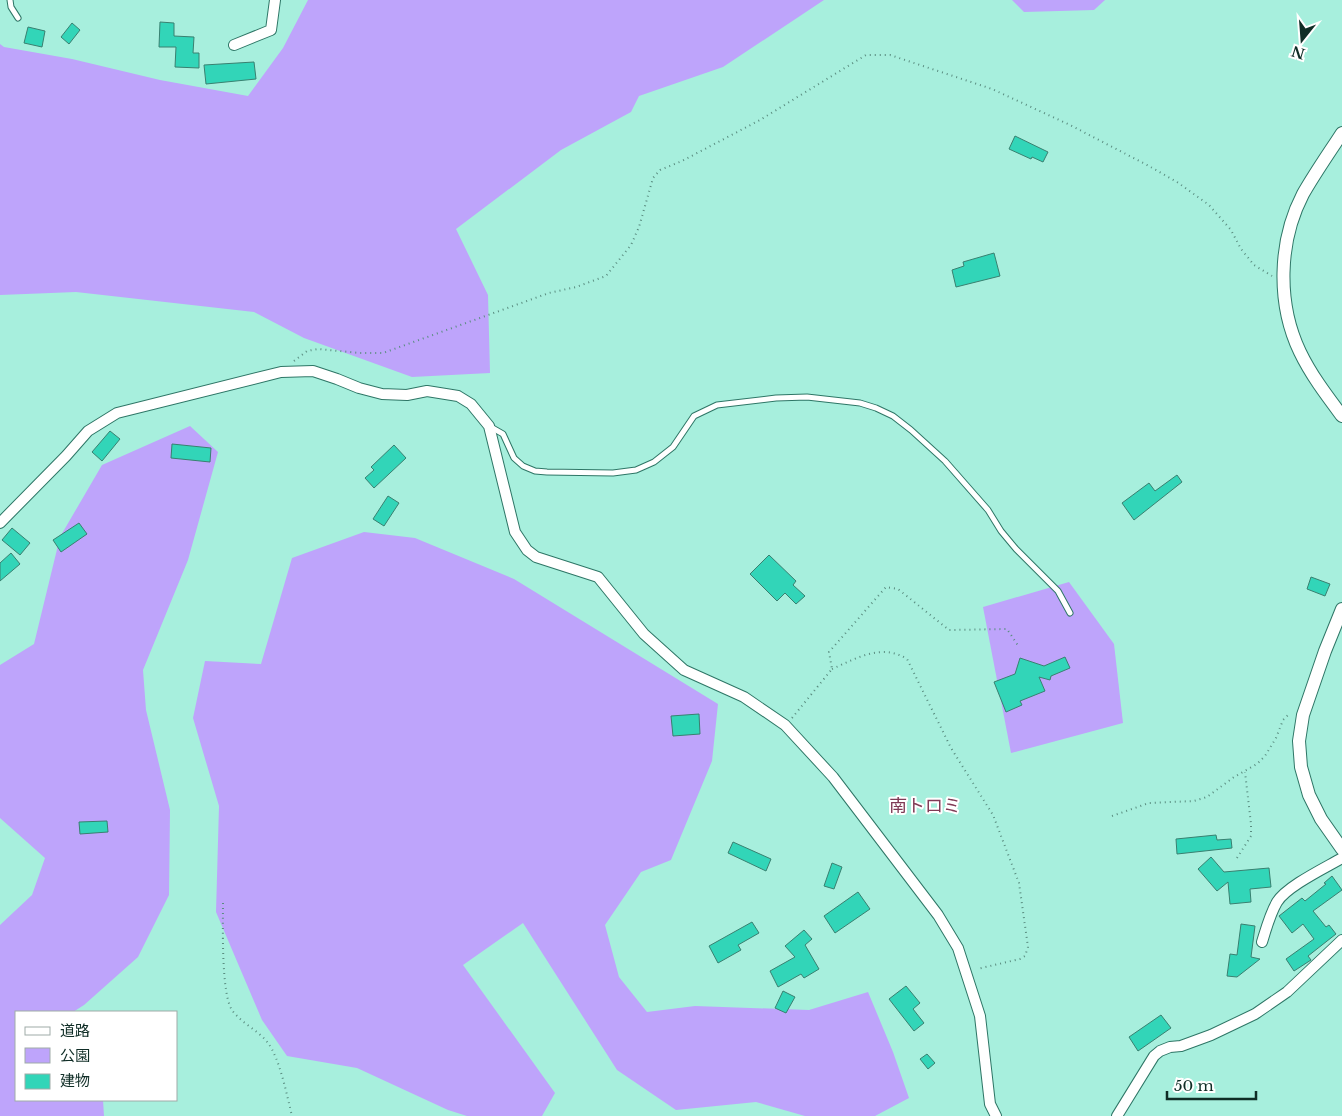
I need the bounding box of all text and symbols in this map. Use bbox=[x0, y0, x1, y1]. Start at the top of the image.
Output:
north arrow bbox=[1277, 15, 1327, 65]
text: N bbox=[1289, 42, 1307, 63]
district label: 南トロミ bbox=[889, 795, 961, 817]
legend bbox=[15, 1011, 178, 1101]
text: 道路 bbox=[60, 1021, 90, 1040]
text: 公園 bbox=[60, 1046, 90, 1065]
scale bar bbox=[1167, 1068, 1256, 1100]
text: 建物 bbox=[60, 1071, 90, 1090]
text: 50 m bbox=[1174, 1076, 1214, 1095]

